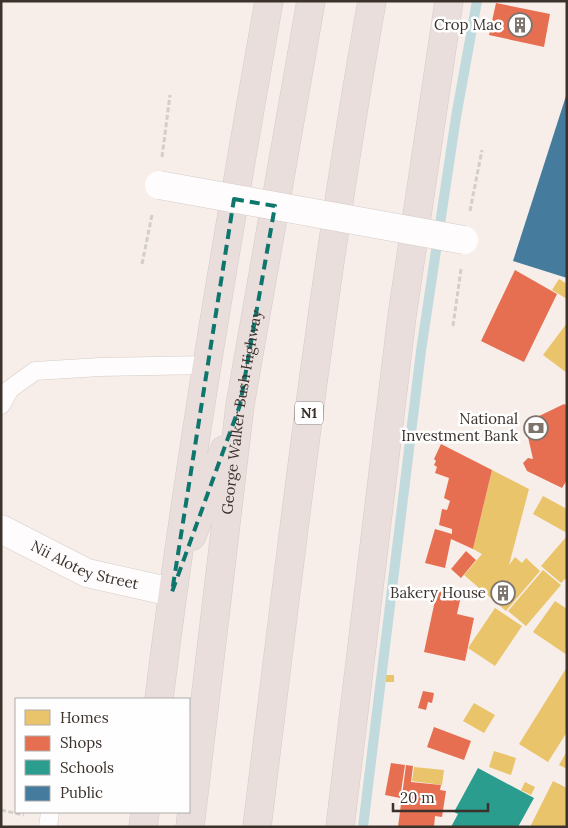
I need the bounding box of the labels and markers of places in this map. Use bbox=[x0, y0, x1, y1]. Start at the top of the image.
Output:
building icon: Crop Mac bbox=[507, 12, 533, 38]
place label: Crop Mac bbox=[434, 15, 502, 34]
place label: National Investment Bank bbox=[401, 409, 518, 445]
bank icon: National Investment Bank bbox=[523, 415, 549, 441]
building icon: Bakery House bbox=[490, 580, 516, 606]
place label: Bakery House bbox=[390, 583, 486, 602]

